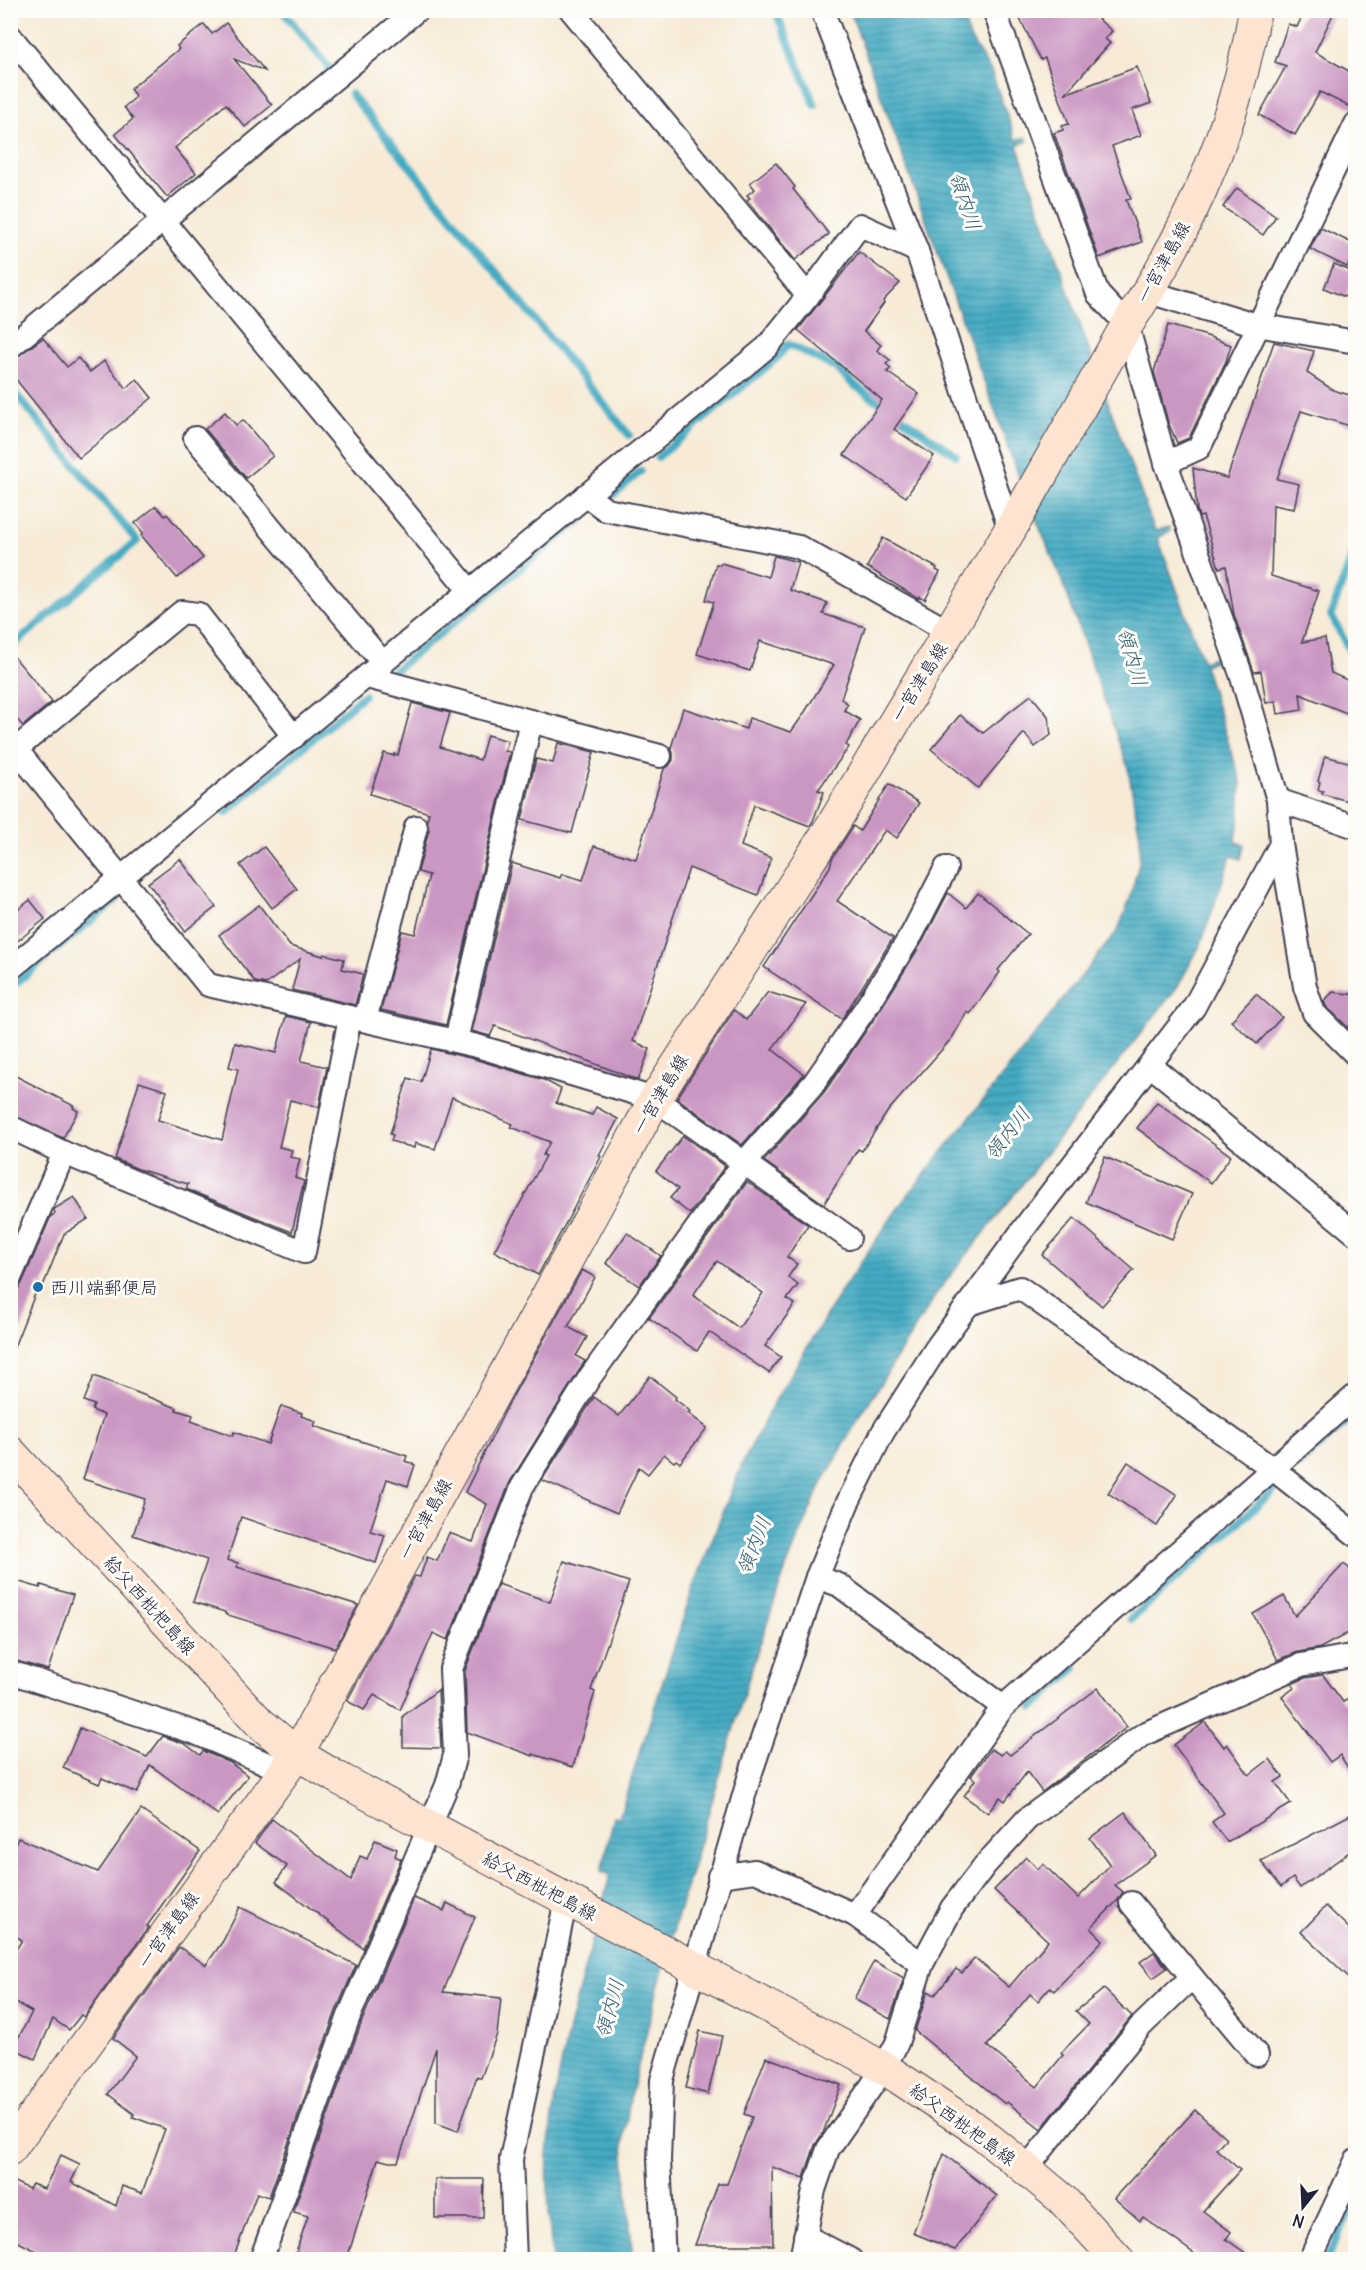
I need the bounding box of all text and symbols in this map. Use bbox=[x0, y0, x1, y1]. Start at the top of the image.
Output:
water label: 領内川 bbox=[945, 169, 987, 233]
street label: 一宮津島線 bbox=[1131, 217, 1195, 307]
water label: 領内川 bbox=[1113, 625, 1153, 689]
street label: 一宮津島線 bbox=[885, 638, 953, 726]
street label: 一宮津島線 bbox=[627, 1050, 693, 1138]
water label: 領内川 bbox=[979, 1102, 1035, 1164]
place label: 西川端郵便局 bbox=[50, 1276, 158, 1299]
marker: 西川端郵便局 bbox=[31, 1280, 45, 1294]
street label: 一宮津島線 bbox=[393, 1474, 457, 1564]
water label: 領内川 bbox=[730, 1513, 776, 1577]
street label: 給父西枇杷島線 bbox=[99, 1550, 201, 1660]
street label: 給父西枇杷島線 bbox=[479, 1846, 601, 1926]
street label: 一宮津島線 bbox=[132, 1887, 204, 1973]
water label: 領内川 bbox=[589, 1976, 629, 2040]
street label: 給父西枇杷島線 bbox=[905, 2078, 1021, 2170]
north arrow bbox=[1273, 2177, 1333, 2237]
text: N bbox=[1290, 2210, 1307, 2232]

